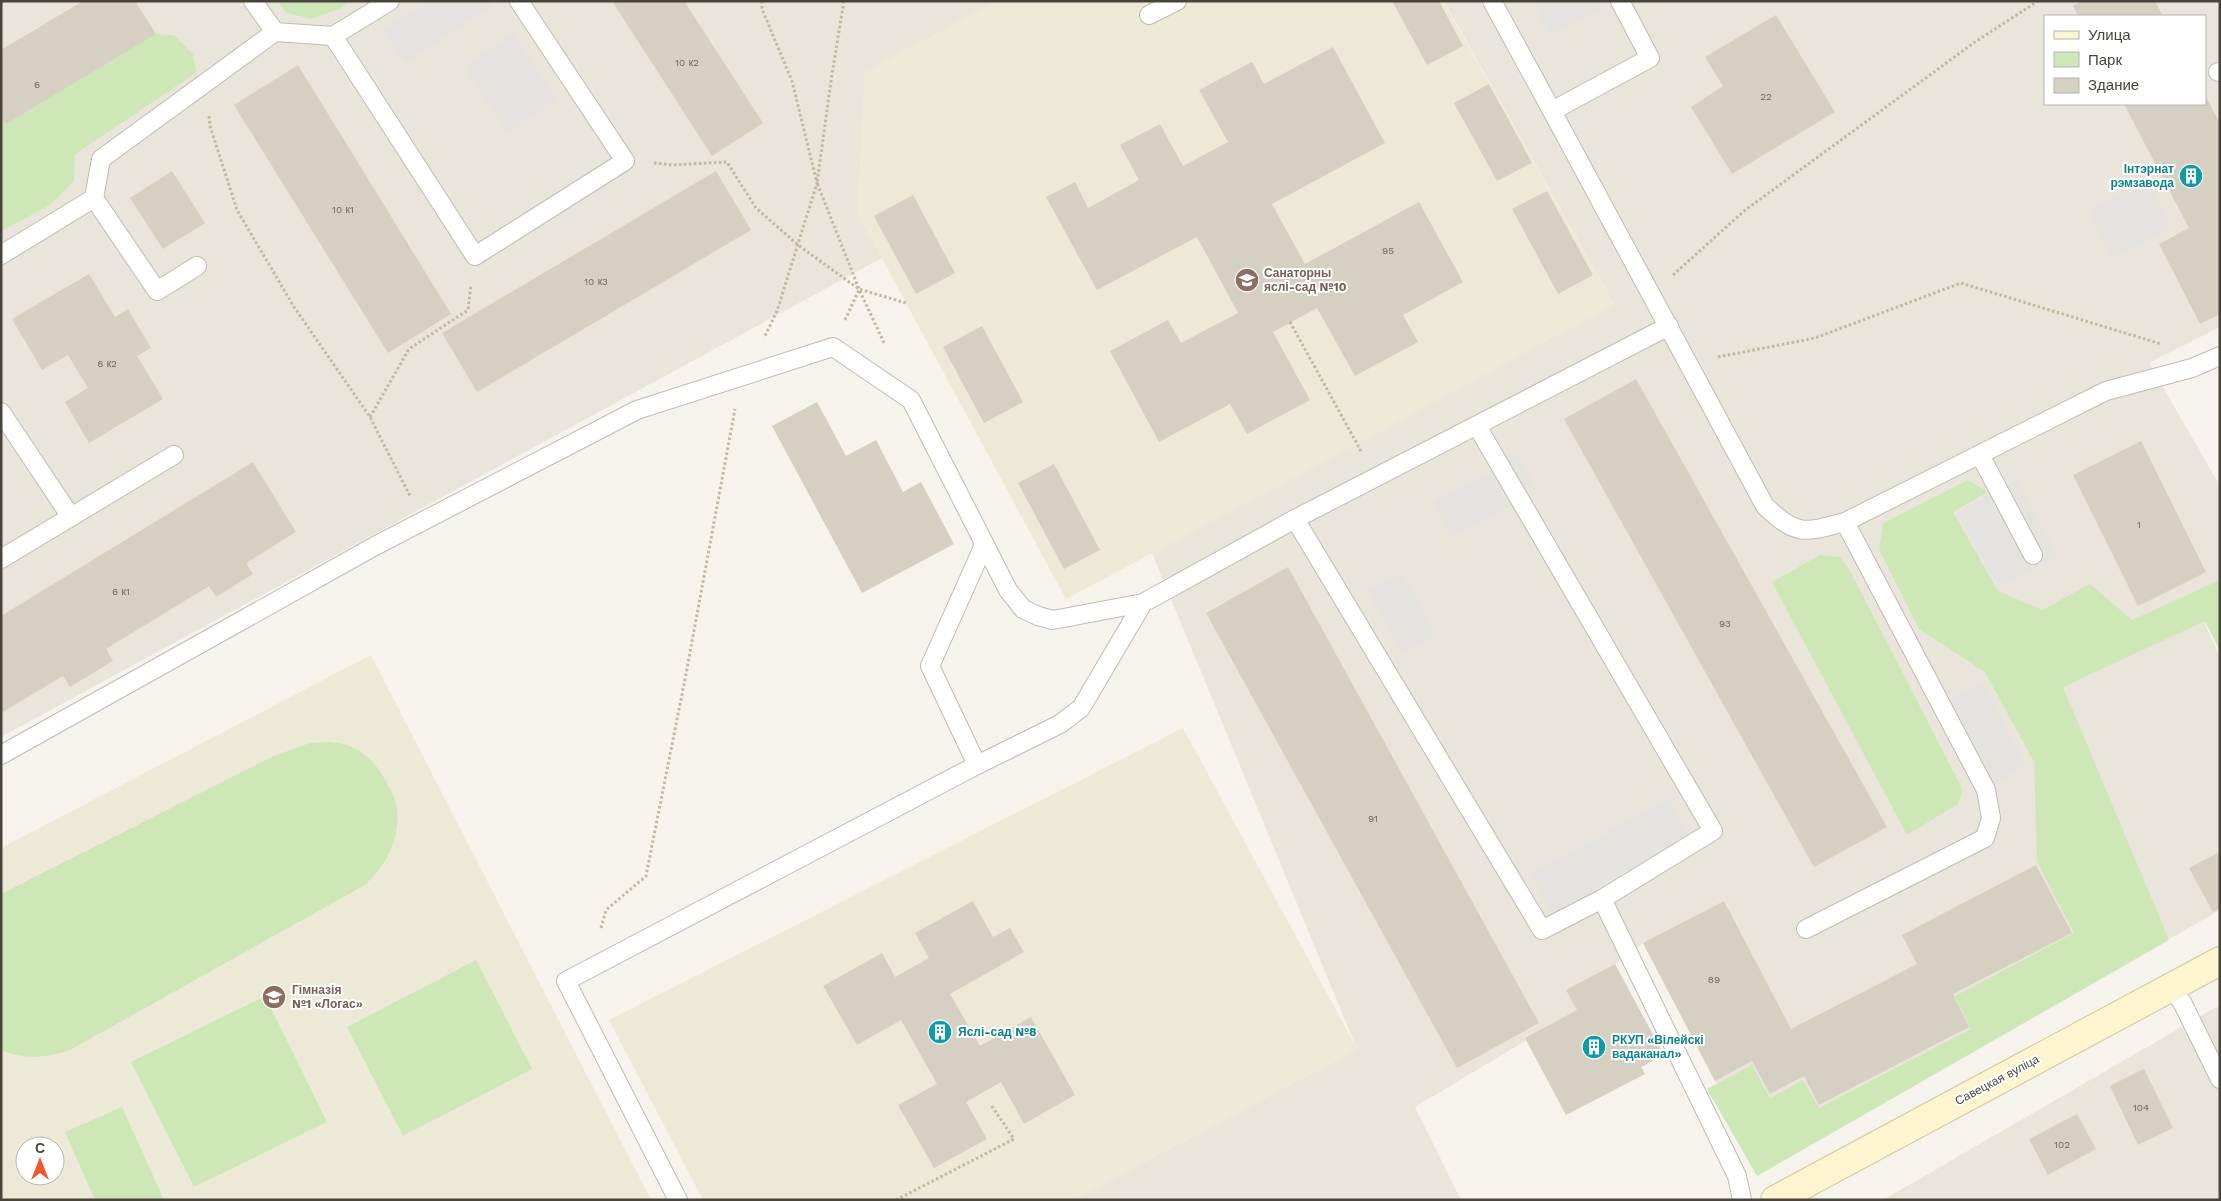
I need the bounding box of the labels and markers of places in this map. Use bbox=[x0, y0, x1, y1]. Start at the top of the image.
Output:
place label: Інтэрнат рэмзавода bbox=[2110, 162, 2174, 190]
building icon: Інтэрнат рэмзавода bbox=[2178, 163, 2204, 189]
place label: Санаторны яслі-сад №10 bbox=[1264, 266, 1347, 294]
school or university icon: Санаторны яслі-сад №10 bbox=[1234, 267, 1260, 293]
place label: Гімназія №1 «Логас» bbox=[292, 983, 363, 1011]
school or university icon: Гімназія №1 «Логас» bbox=[261, 984, 287, 1010]
building icon: Яслі-сад №8 bbox=[927, 1019, 953, 1045]
place label: Яслі-сад №8 bbox=[958, 1025, 1037, 1039]
place label: РКУП «Вілейскі вадаканал» bbox=[1612, 1033, 1704, 1061]
building icon: РКУП «Вілейскі вадаканал» bbox=[1581, 1034, 1607, 1060]

